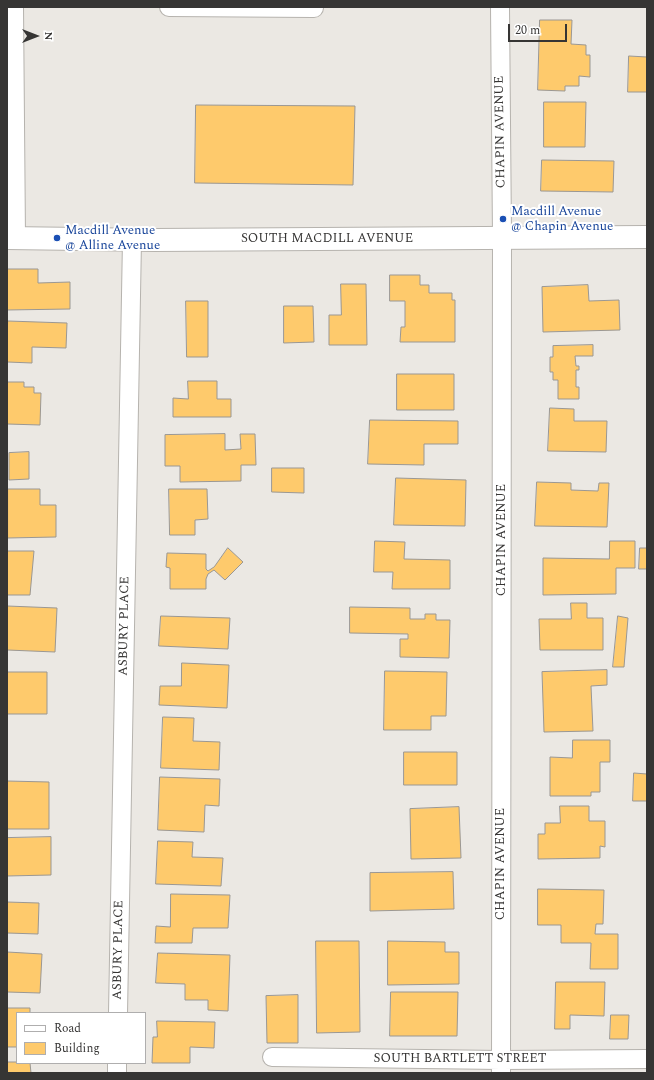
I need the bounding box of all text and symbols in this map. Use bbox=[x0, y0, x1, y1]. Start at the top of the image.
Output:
north arrow bbox=[16, 16, 56, 56]
scale bar bbox=[510, 16, 569, 42]
text: 20 m bbox=[515, 21, 540, 40]
text: N bbox=[40, 32, 57, 40]
street label: CHAPIN AVENUE bbox=[492, 76, 510, 188]
place label: Macdill Avenue @ Chapin Avenue bbox=[511, 204, 613, 235]
marker: Macdill Avenue @ Chapin Avenue bbox=[498, 214, 508, 224]
place label: Macdill Avenue @ Alline Avenue bbox=[65, 223, 160, 254]
street label: SOUTH MACDILL AVENUE bbox=[241, 231, 413, 247]
marker: Macdill Avenue @ Alline Avenue bbox=[52, 233, 62, 243]
street label: CHAPIN AVENUE bbox=[494, 484, 510, 596]
street label: ASBURY PLACE bbox=[116, 576, 134, 676]
street label: CHAPIN AVENUE bbox=[493, 808, 509, 920]
street label: ASBURY PLACE bbox=[110, 900, 128, 1000]
legend bbox=[16, 1012, 146, 1064]
text: Road bbox=[54, 1019, 81, 1038]
text: Building bbox=[54, 1039, 100, 1058]
street label: SOUTH BARTLETT STREET bbox=[373, 1051, 547, 1067]

